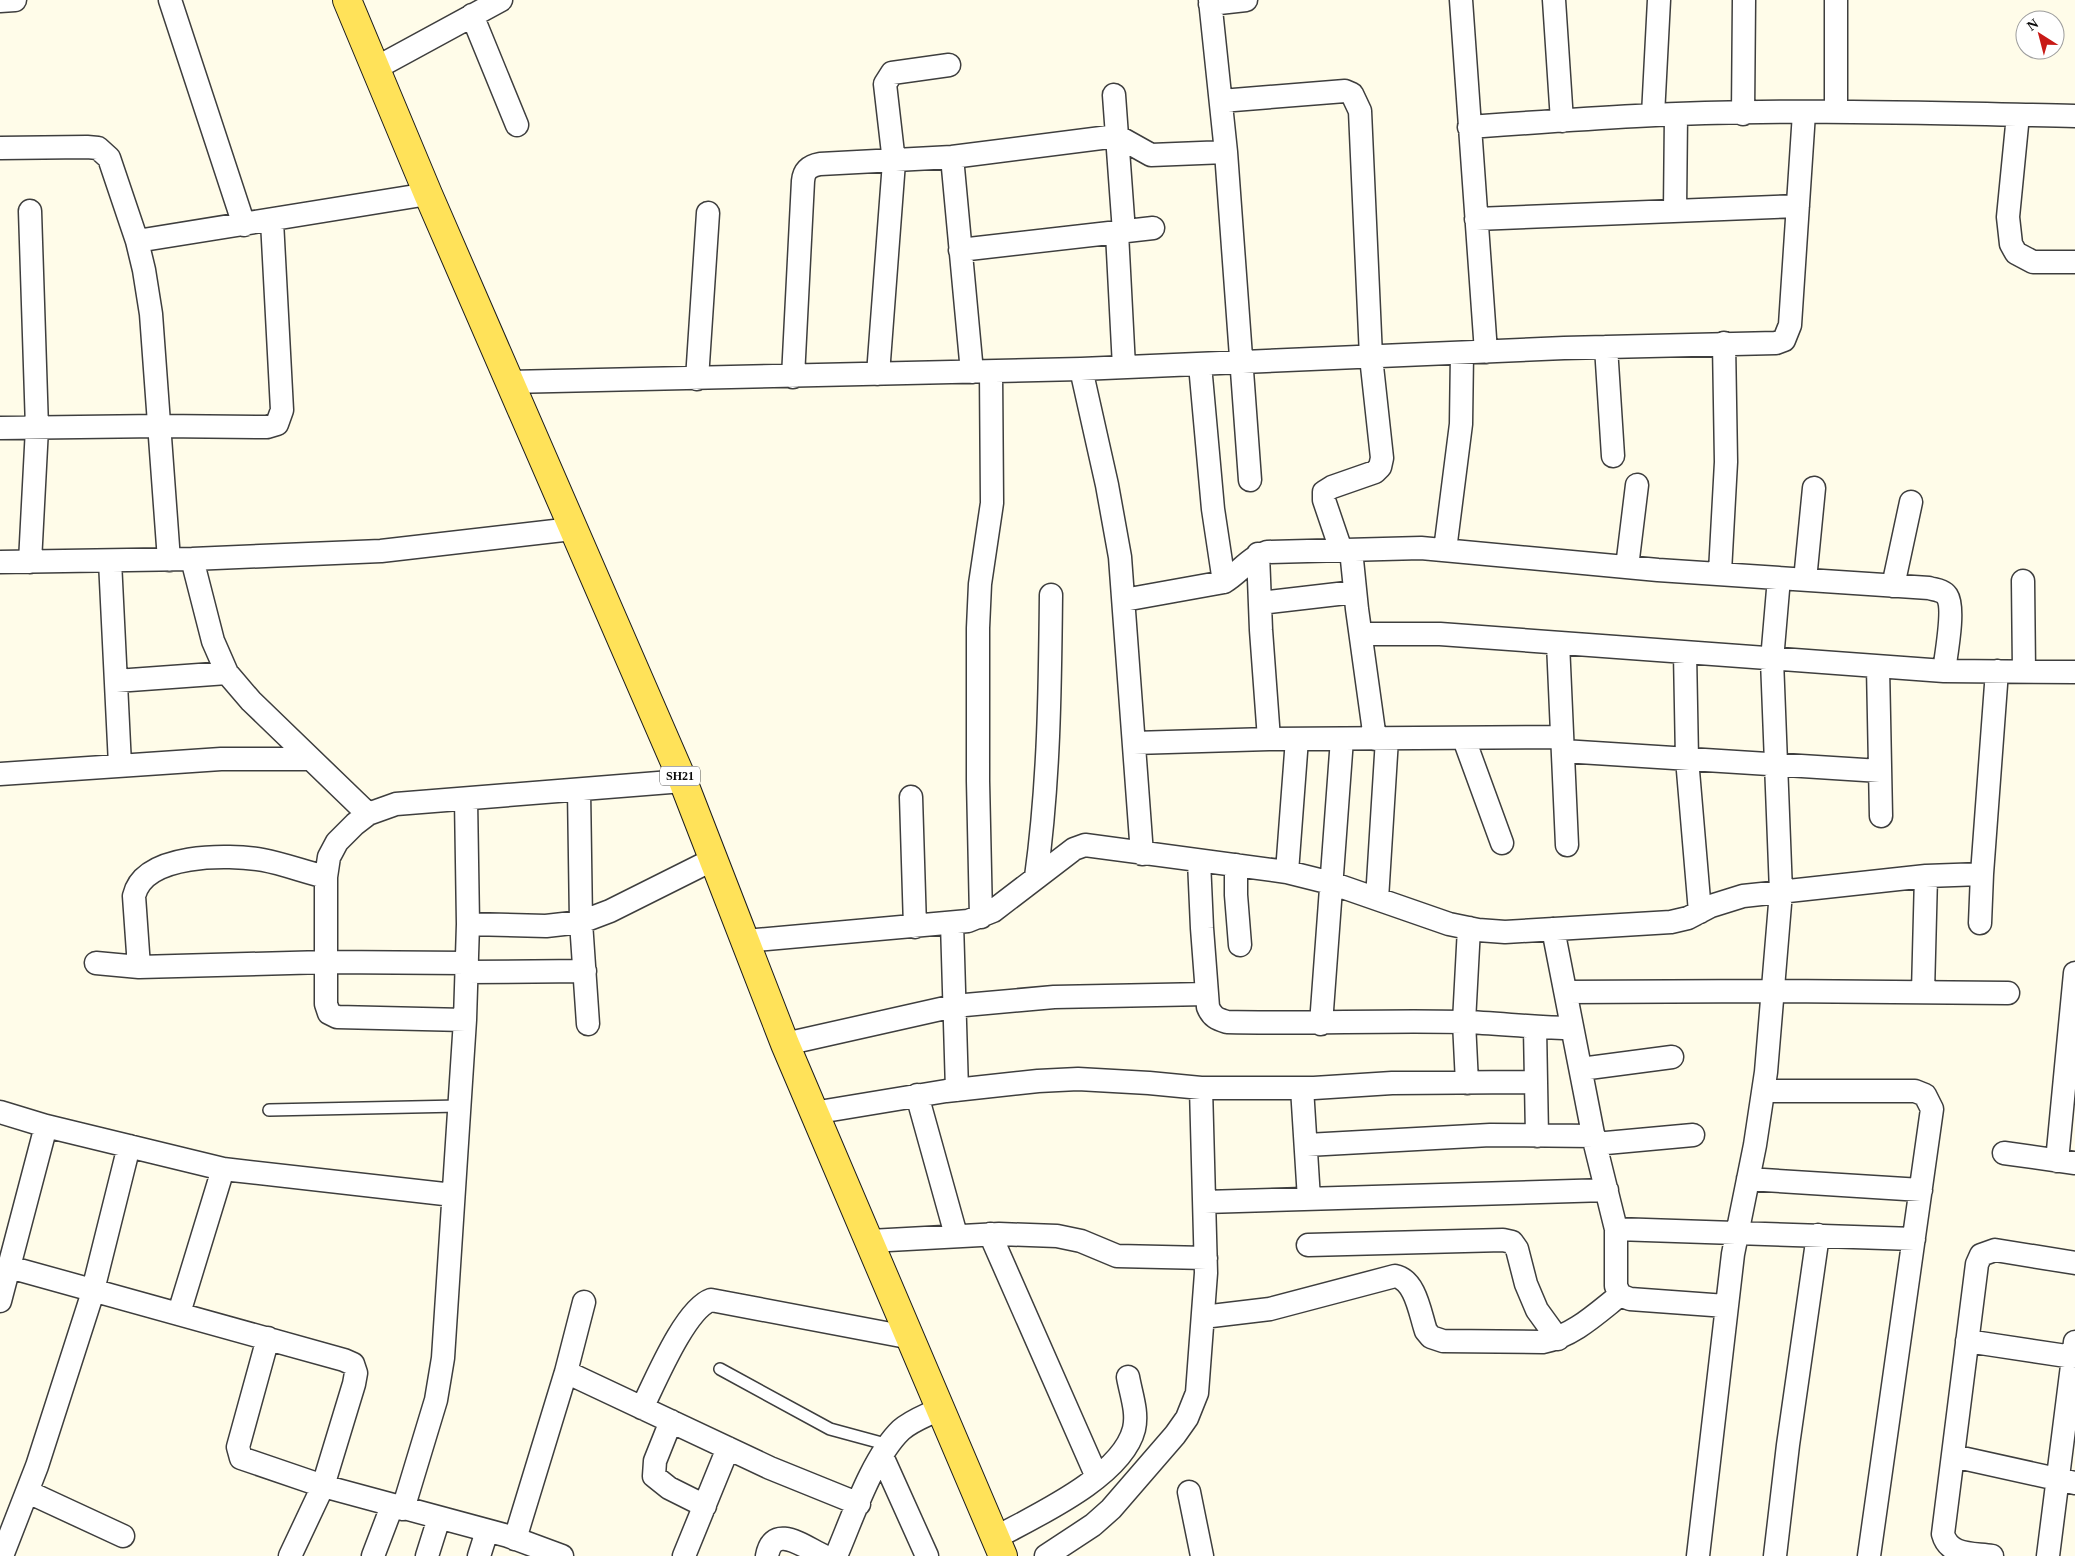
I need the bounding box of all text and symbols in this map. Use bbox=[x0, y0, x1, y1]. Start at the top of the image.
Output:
north arrow bbox=[2015, 10, 2065, 60]
text: N bbox=[2024, 16, 2041, 34]
road number: SH21 bbox=[660, 766, 700, 786]

